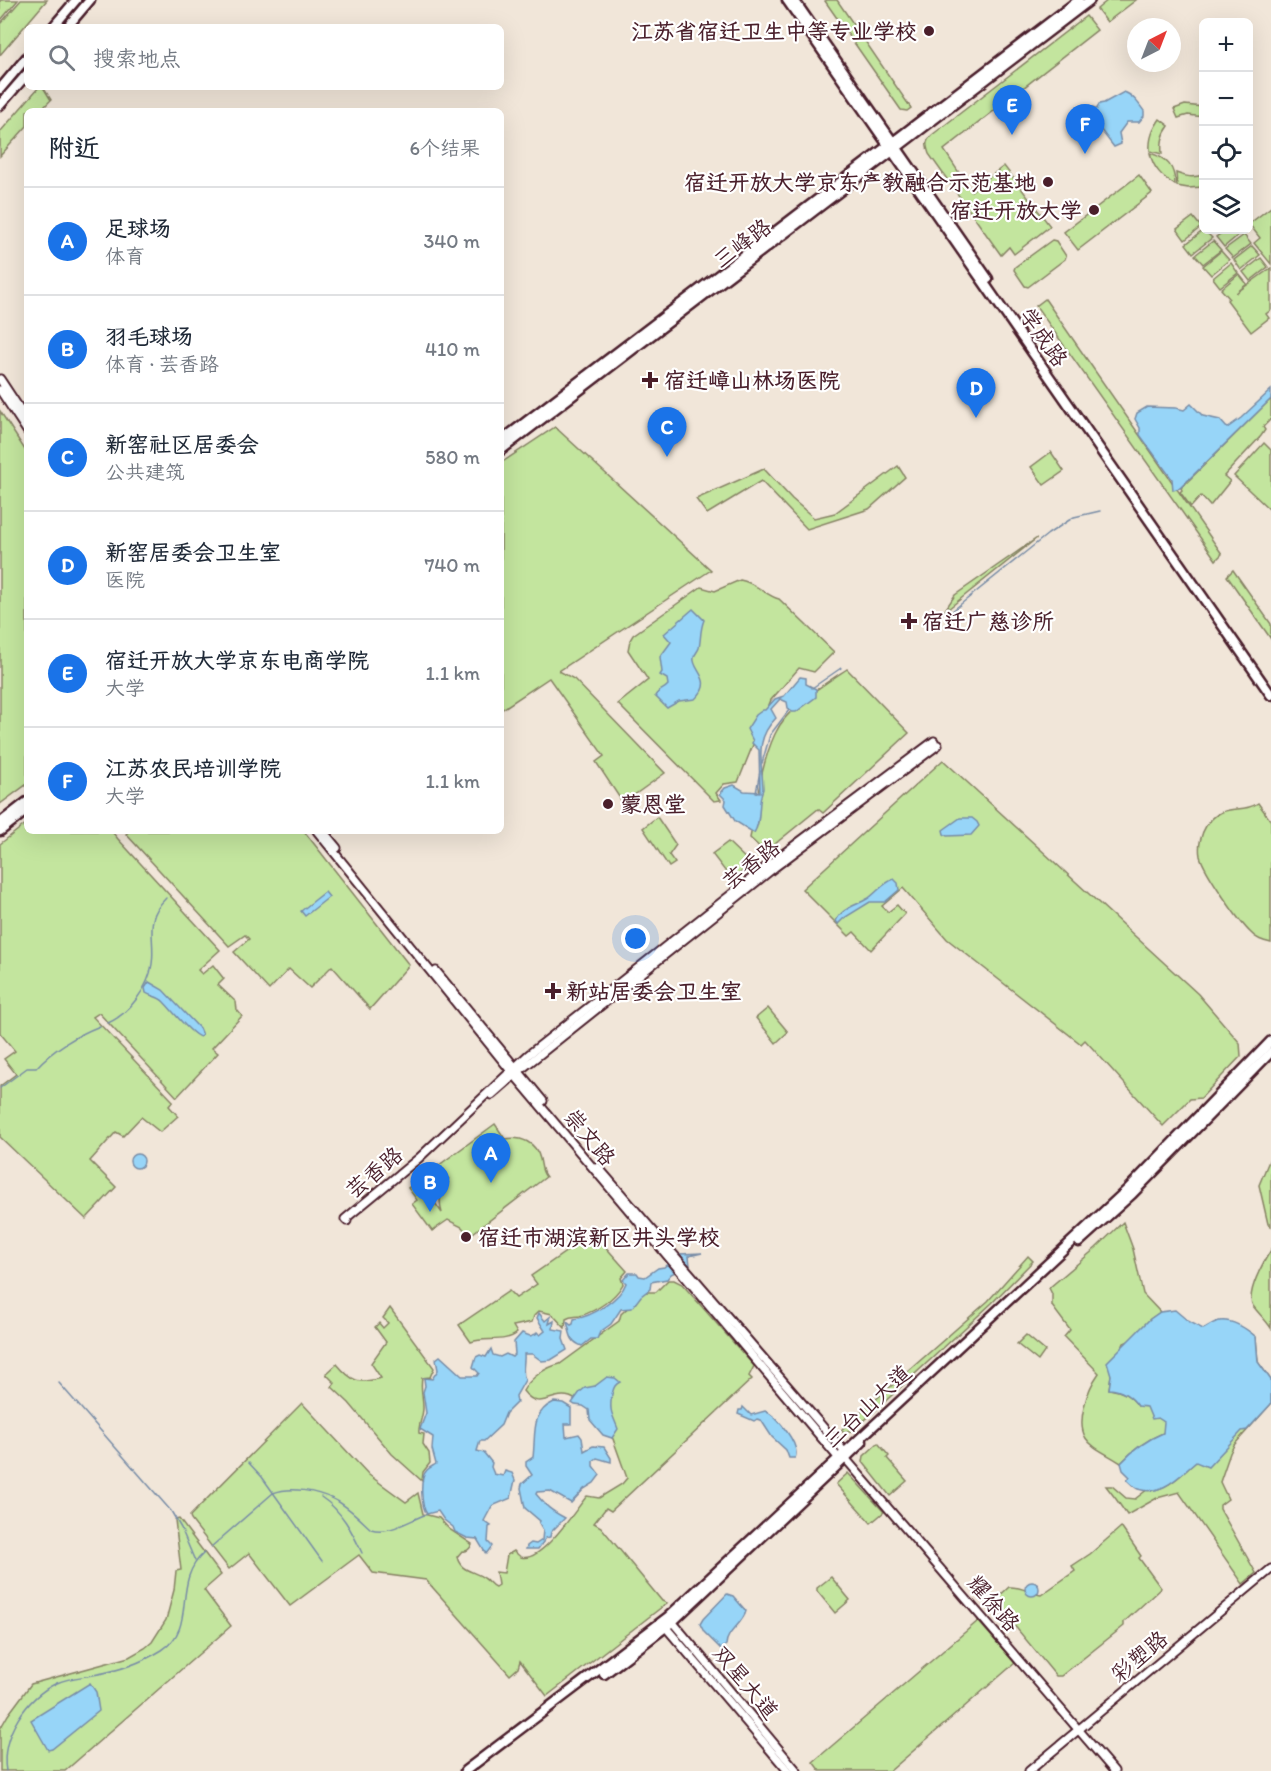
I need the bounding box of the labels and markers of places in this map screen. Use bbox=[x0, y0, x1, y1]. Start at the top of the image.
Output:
place label: 江苏省宿迁卫生中等专业学校 bbox=[631, 18, 917, 45]
marker: 江苏省宿迁卫生中等专业学校 bbox=[922, 24, 936, 38]
pin: E bbox=[992, 86, 1032, 135]
pin: F bbox=[1066, 104, 1104, 154]
place label: 宿迁开放大学京东产教融合示范基地 bbox=[684, 169, 1036, 196]
marker: 宿迁开放大学京东产教融合示范基地 bbox=[1041, 175, 1055, 189]
place label: 宿迁开放大学 bbox=[950, 197, 1082, 224]
marker: 宿迁开放大学 bbox=[1087, 203, 1101, 217]
place label: 宿迁嶂山林场医院 bbox=[664, 367, 840, 394]
pin: D bbox=[956, 368, 996, 418]
marker: 宿迁嶂山林场医院 bbox=[641, 371, 659, 389]
pin: C bbox=[648, 408, 686, 457]
place label: 宿迁广慈诊所 bbox=[922, 608, 1054, 635]
marker: 宿迁广慈诊所 bbox=[900, 612, 918, 630]
place label: 蒙恩堂 bbox=[620, 791, 686, 818]
marker: 蒙恩堂 bbox=[601, 797, 615, 811]
place label: 新站居委会卫生室 bbox=[566, 978, 742, 1005]
marker: 新站居委会卫生室 bbox=[544, 982, 562, 1000]
pin: A bbox=[472, 1134, 510, 1183]
pin: B bbox=[410, 1162, 450, 1212]
place label: 宿迁市湖滨新区井头学校 bbox=[478, 1224, 720, 1251]
marker: 宿迁市湖滨新区井头学校 bbox=[459, 1230, 473, 1244]

